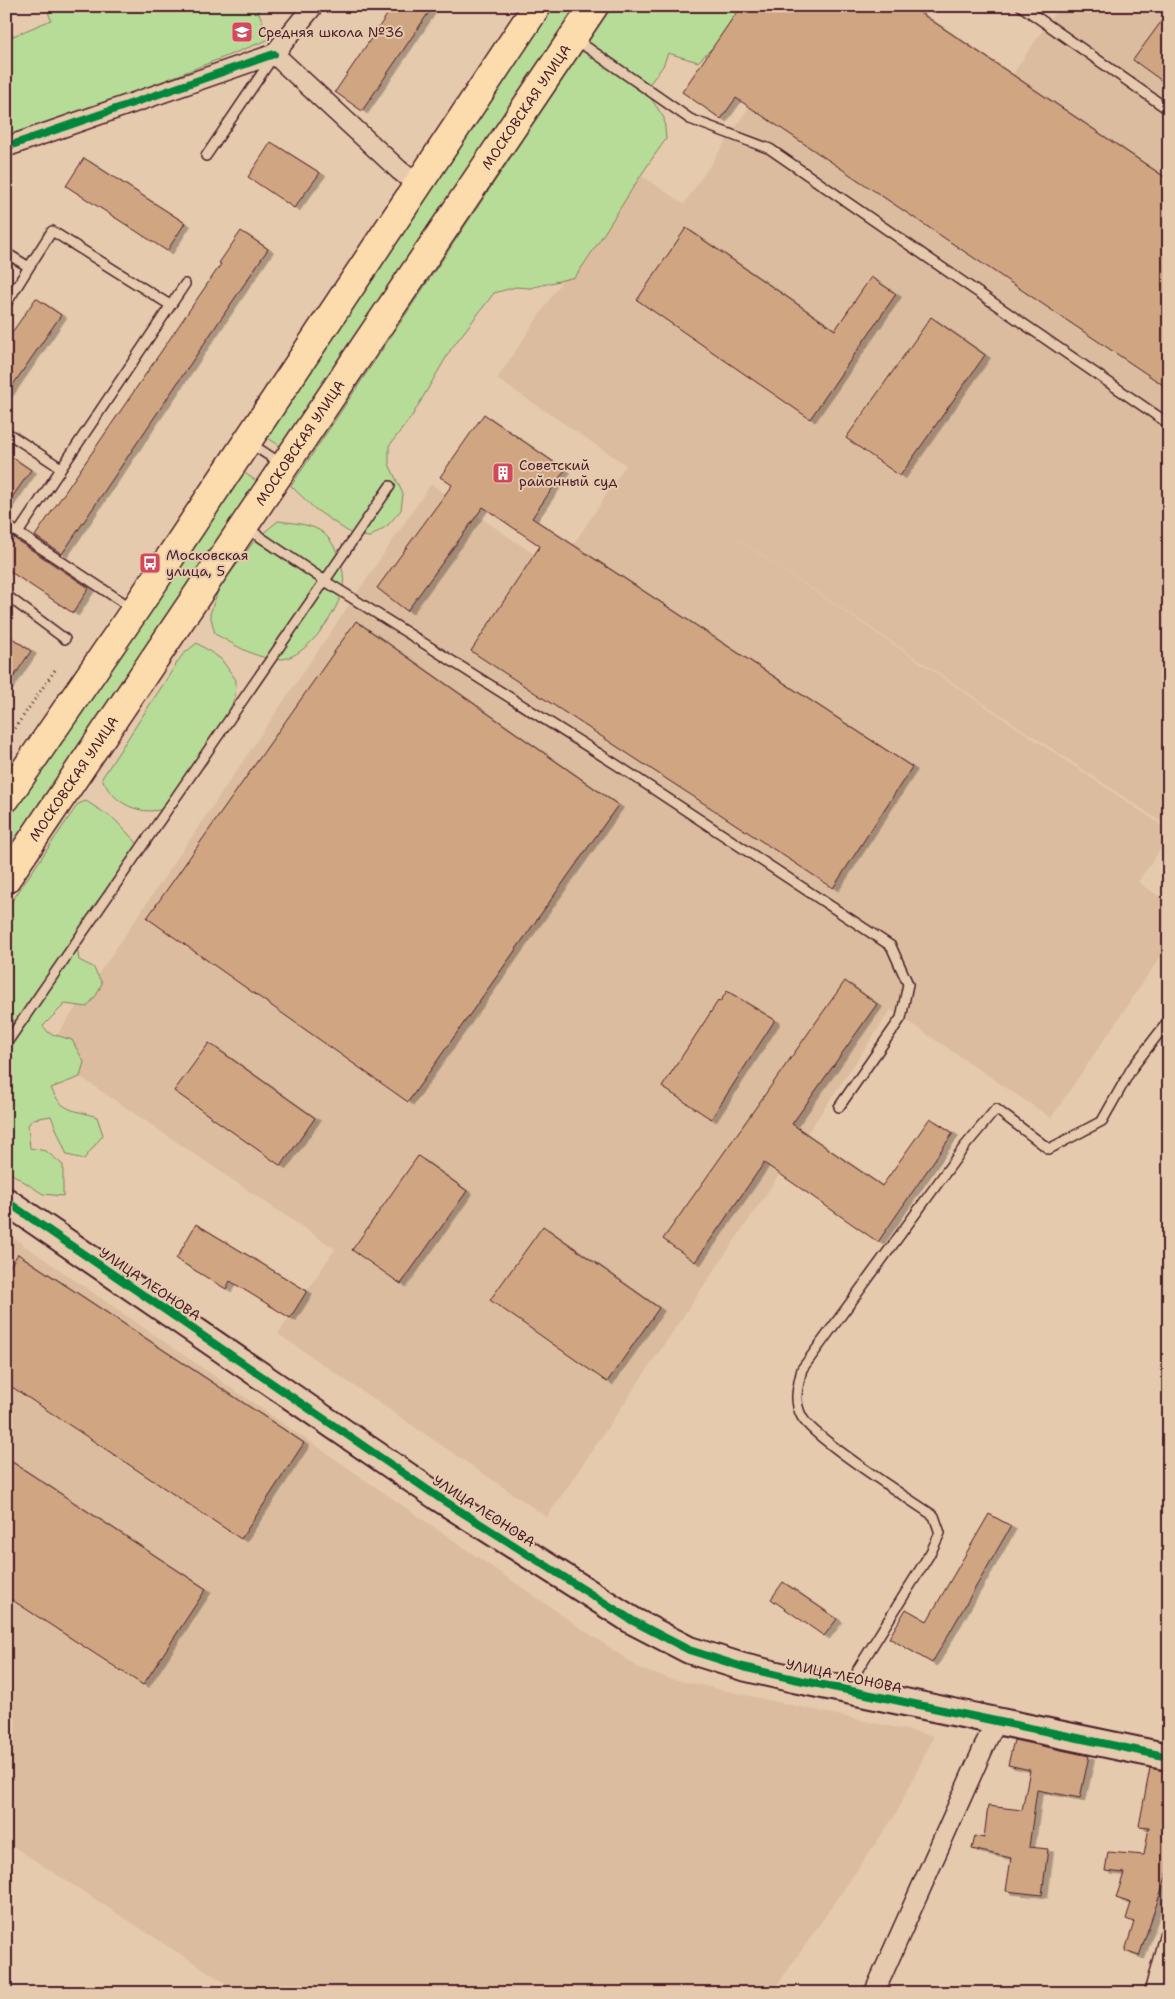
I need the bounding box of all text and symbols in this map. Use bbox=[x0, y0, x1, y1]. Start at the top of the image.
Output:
school or university icon: Средняя школа №36 bbox=[230, 20, 254, 44]
place label: Средняя школа №36 bbox=[258, 23, 404, 41]
street label: МОСКОВСКАЯ УЛИЦА bbox=[477, 41, 575, 173]
street label: МОСКОВСКАЯ УЛИЦА bbox=[251, 377, 348, 509]
place label: Советский районный суд bbox=[519, 456, 617, 490]
building icon: Советский районный суд bbox=[491, 461, 515, 485]
place label: Московская улица, 5 bbox=[166, 546, 248, 580]
bus stop icon: Московская улица, 5 bbox=[138, 551, 162, 575]
street label: МОСКОВСКАЯ УЛИЦА bbox=[25, 712, 122, 845]
street label: УЛИЦА ЛЕОНОВА bbox=[96, 1243, 204, 1325]
street label: УЛИЦА ЛЕОНОВА bbox=[429, 1471, 539, 1551]
street label: УЛИЦА ЛЕОНОВА bbox=[784, 1655, 904, 1697]

